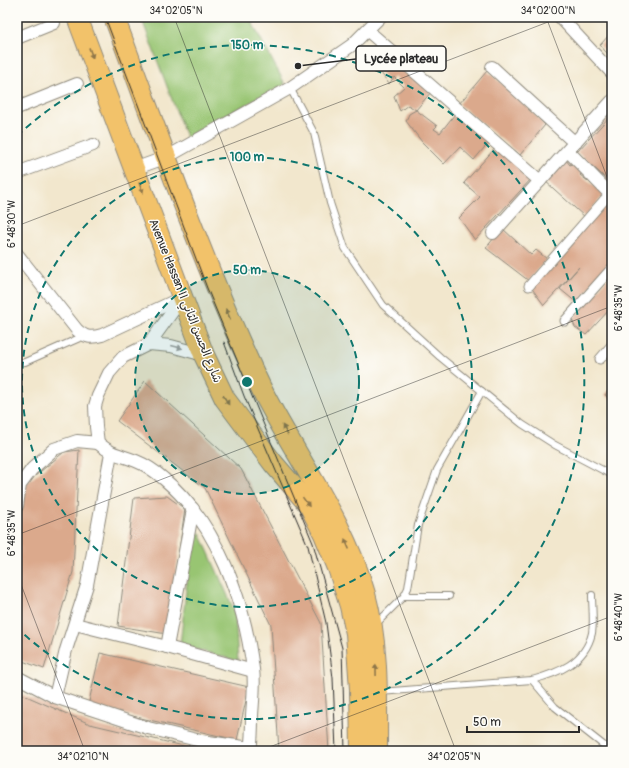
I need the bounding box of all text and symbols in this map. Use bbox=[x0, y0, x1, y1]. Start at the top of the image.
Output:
text: 34°02'05"N bbox=[149, 5, 203, 17]
text: 34°02'00"N bbox=[521, 5, 576, 17]
text: 150 m bbox=[231, 38, 264, 53]
callout: Lycée plateau bbox=[356, 46, 446, 71]
one-way arrow bbox=[88, 48, 94, 60]
text: Lycée plateau bbox=[364, 51, 439, 67]
text: 100 m bbox=[230, 150, 265, 165]
one-way arrow bbox=[139, 183, 145, 195]
text: 6°48'30"W bbox=[6, 200, 18, 248]
street label: Avenue Hassan II شارع الحسن الثاني bbox=[142, 217, 225, 386]
text: 50 m bbox=[233, 263, 261, 278]
text: 6°48'35"W bbox=[613, 284, 625, 331]
one-way arrow bbox=[224, 307, 230, 319]
one-way arrow bbox=[171, 345, 183, 351]
centre of rings bbox=[240, 375, 254, 389]
one-way arrow bbox=[222, 394, 229, 406]
one-way arrow bbox=[281, 424, 288, 436]
one-way arrow bbox=[302, 497, 310, 507]
text: 6°48'35"W bbox=[6, 509, 18, 556]
one-way arrow bbox=[343, 538, 349, 550]
text: 6°48'40"W bbox=[613, 592, 625, 641]
one-way arrow bbox=[373, 663, 379, 676]
scale bar bbox=[467, 708, 579, 734]
text: 50 m bbox=[473, 715, 501, 730]
text: 34°02'10"N bbox=[57, 751, 109, 763]
text: 34°02'05"N bbox=[427, 751, 481, 763]

